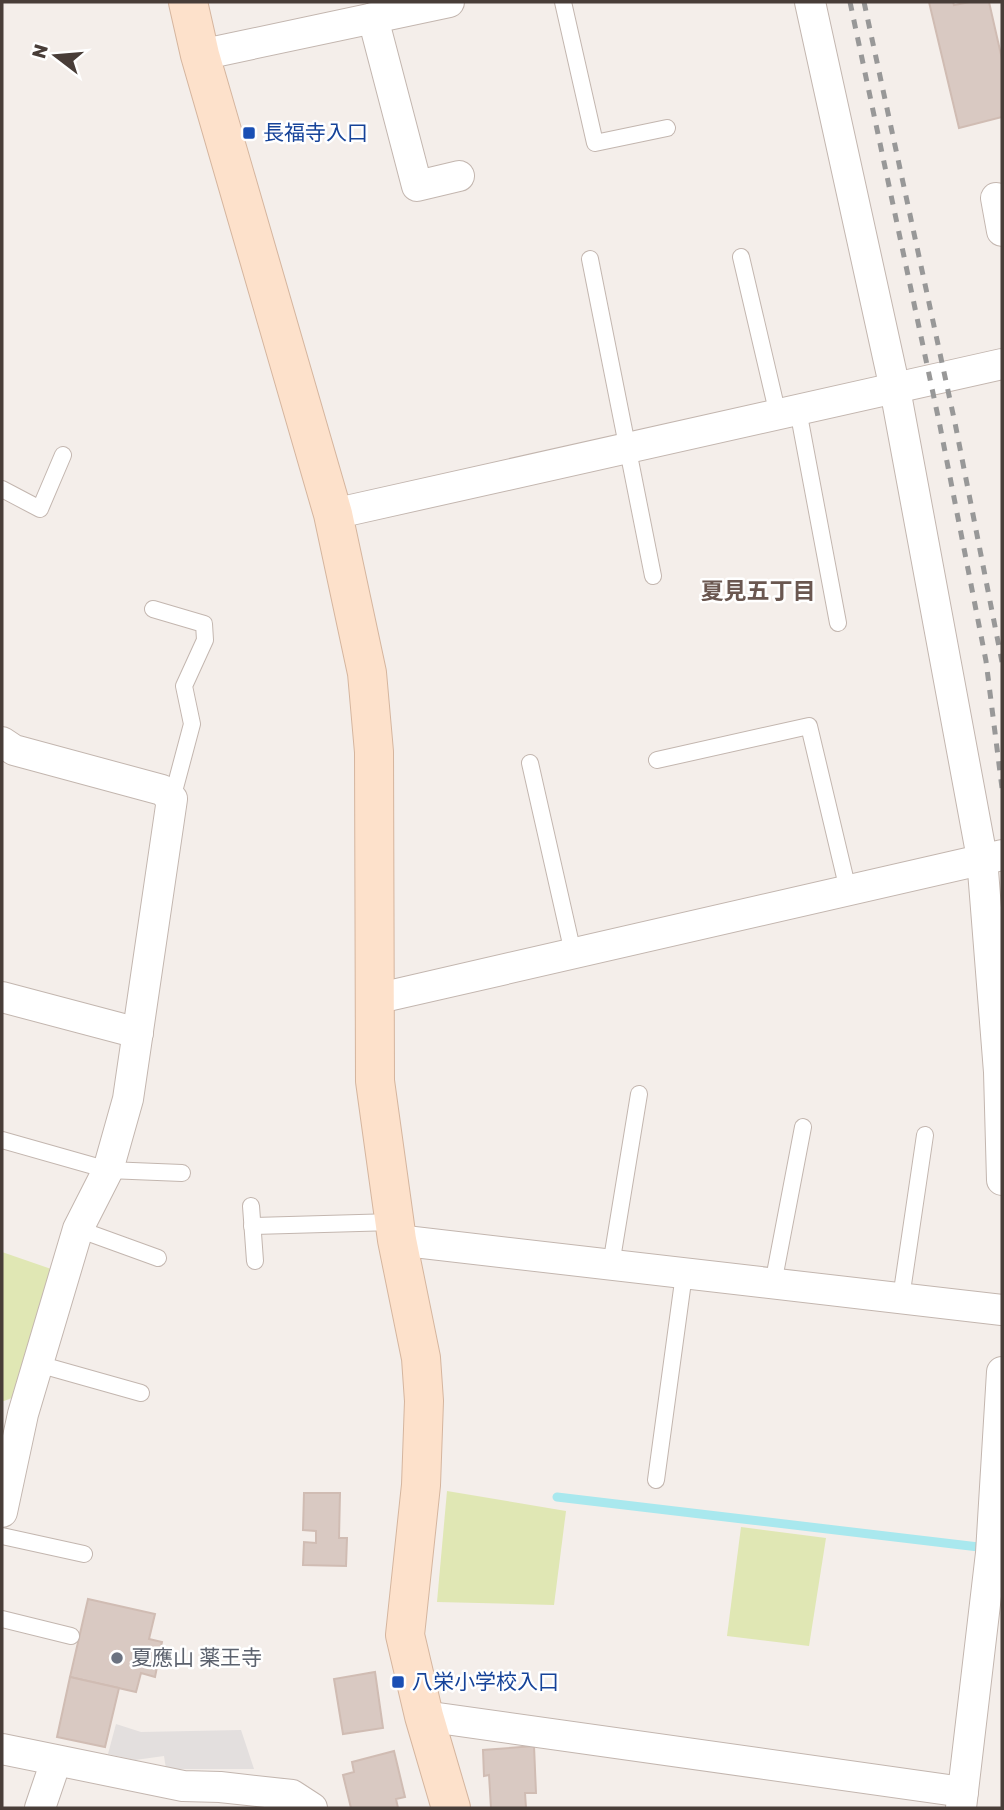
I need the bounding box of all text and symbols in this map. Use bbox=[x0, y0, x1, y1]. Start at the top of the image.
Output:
north arrow bbox=[21, 21, 91, 91]
text: N bbox=[27, 42, 53, 61]
place label: 長福寺入口 bbox=[263, 120, 368, 145]
marker: 長福寺入口 bbox=[241, 125, 257, 141]
district label: 夏見五丁目 bbox=[701, 577, 816, 605]
place label: 夏應山 薬王寺 bbox=[131, 1645, 262, 1670]
marker: 夏應山 薬王寺 bbox=[109, 1650, 125, 1666]
place label: 八栄小学校入口 bbox=[412, 1669, 559, 1694]
marker: 八栄小学校入口 bbox=[390, 1674, 406, 1690]

